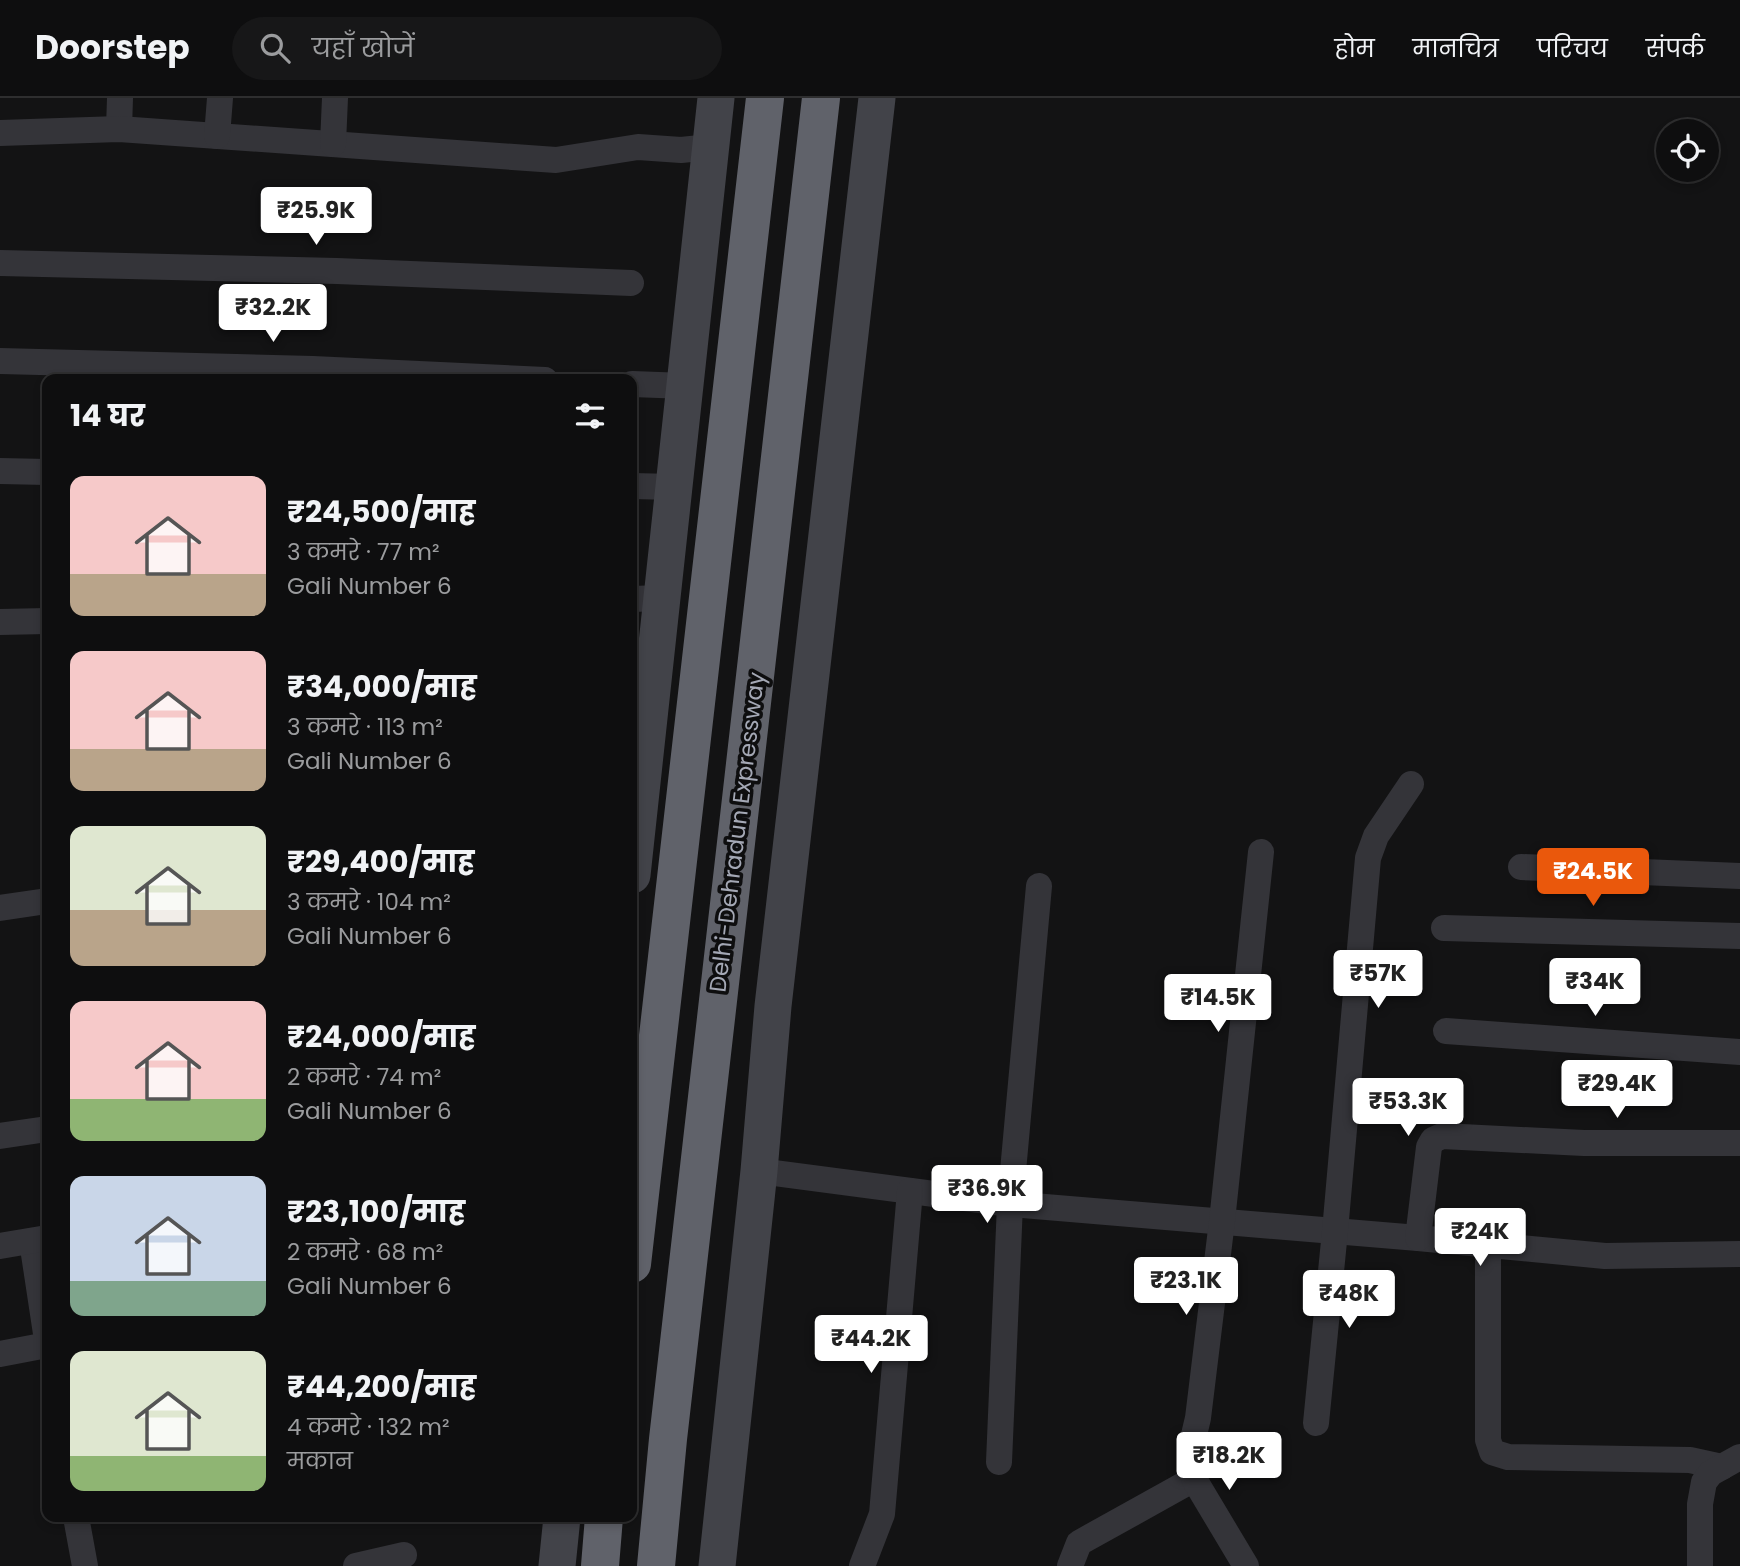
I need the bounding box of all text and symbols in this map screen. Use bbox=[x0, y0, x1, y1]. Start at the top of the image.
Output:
search box bbox=[232, 17, 722, 80]
text: Doorstep bbox=[35, 24, 190, 71]
icon: search bbox=[256, 29, 294, 67]
text: यहाँ खोजें bbox=[312, 30, 414, 66]
text: होम bbox=[1335, 32, 1375, 65]
text: मानचित्र bbox=[1413, 32, 1499, 65]
text: परिचय bbox=[1537, 32, 1608, 65]
text: संपर्क bbox=[1646, 32, 1705, 65]
map controls bbox=[1656, 119, 1719, 182]
button: locate bbox=[1656, 119, 1719, 182]
pin: ₹25.9K bbox=[259, 188, 373, 247]
text: ₹25.9K bbox=[277, 194, 355, 226]
pin: ₹32.2K bbox=[216, 285, 330, 344]
text: ₹32.2K bbox=[235, 291, 311, 323]
text: 14 घर bbox=[70, 394, 145, 437]
icon: filters bbox=[571, 397, 609, 435]
text: ₹24,500/माह bbox=[287, 490, 476, 533]
icon: home bbox=[126, 504, 210, 588]
text: 3 कमरे · 77 m² bbox=[287, 536, 440, 568]
text: Gali Number 6 bbox=[287, 570, 452, 602]
text: ₹34,000/माह bbox=[287, 665, 477, 708]
street label: Delhi-Dehradun Expressway bbox=[701, 670, 773, 994]
icon: home bbox=[126, 679, 210, 763]
text: 3 कमरे · 113 m² bbox=[287, 711, 443, 743]
text: Gali Number 6 bbox=[287, 745, 452, 777]
text: ₹29,400/माह bbox=[287, 840, 475, 883]
pin: ₹24.5K bbox=[1536, 848, 1650, 908]
icon: home bbox=[126, 854, 210, 938]
text: ₹24.5K bbox=[1553, 855, 1633, 887]
text: 3 कमरे · 104 m² bbox=[287, 886, 451, 918]
text: Gali Number 6 bbox=[287, 920, 452, 952]
pin: ₹57K bbox=[1337, 950, 1419, 1010]
text: ₹57K bbox=[1349, 957, 1407, 989]
pin: ₹34K bbox=[1554, 958, 1636, 1018]
text: ₹34K bbox=[1565, 965, 1625, 997]
pin: ₹14.5K bbox=[1161, 974, 1275, 1034]
text: ₹14.5K bbox=[1180, 981, 1256, 1013]
text: ₹24,000/माह bbox=[287, 1015, 476, 1058]
icon: home bbox=[126, 1029, 210, 1113]
pin: ₹29.4K bbox=[1560, 1060, 1674, 1120]
text: 2 कमरे · 74 m² bbox=[287, 1061, 441, 1093]
text: ₹29.4K bbox=[1577, 1067, 1657, 1099]
pin: ₹53.3K bbox=[1351, 1079, 1465, 1138]
text: ₹53.3K bbox=[1368, 1085, 1448, 1117]
text: Gali Number 6 bbox=[287, 1095, 452, 1127]
pin: ₹36.9K bbox=[930, 1166, 1044, 1225]
text: ₹36.9K bbox=[948, 1172, 1026, 1204]
text: ₹23,100/माह bbox=[287, 1190, 465, 1233]
icon: home bbox=[126, 1204, 210, 1288]
pin: ₹24K bbox=[1439, 1208, 1521, 1268]
text: ₹24K bbox=[1451, 1215, 1509, 1247]
text: 2 कमरे · 68 m² bbox=[287, 1236, 443, 1268]
pin: ₹23.1K bbox=[1129, 1258, 1243, 1317]
text: ₹23.1K bbox=[1150, 1264, 1222, 1296]
text: Gali Number 6 bbox=[287, 1270, 452, 1302]
pin: ₹48K bbox=[1308, 1270, 1390, 1330]
text: ₹48K bbox=[1319, 1277, 1379, 1309]
pin: ₹44.2K bbox=[814, 1316, 928, 1375]
text: ₹44.2K bbox=[831, 1322, 911, 1354]
text: ₹44,200/माह bbox=[287, 1365, 476, 1408]
icon: home bbox=[126, 1379, 210, 1463]
text: 4 कमरे · 132 m² bbox=[287, 1411, 450, 1443]
pin: ₹18.2K bbox=[1172, 1432, 1286, 1492]
text: ₹18.2K bbox=[1193, 1439, 1265, 1471]
text: मकान bbox=[287, 1445, 353, 1477]

